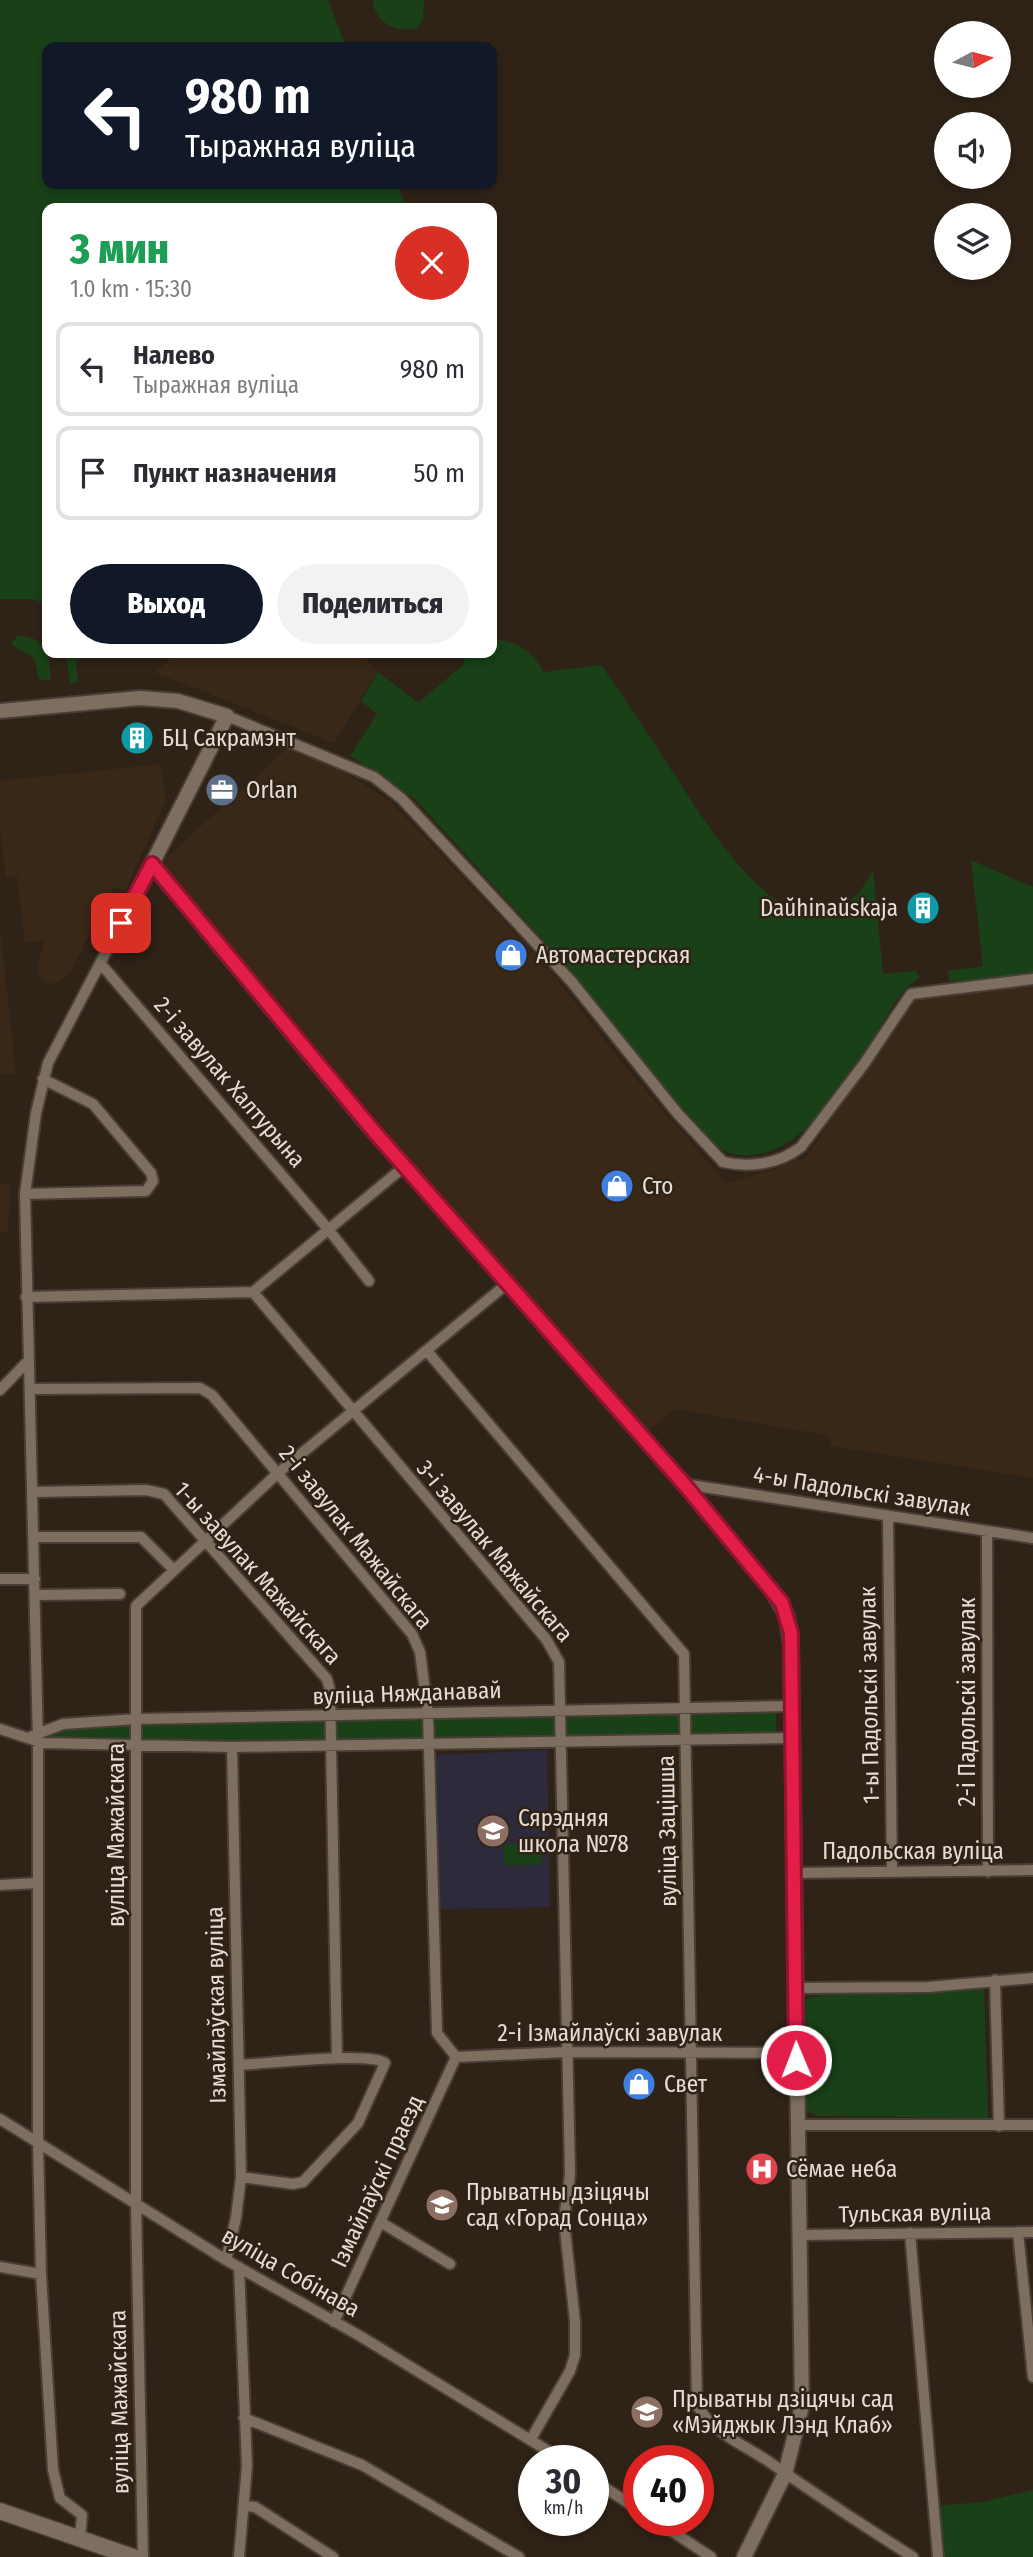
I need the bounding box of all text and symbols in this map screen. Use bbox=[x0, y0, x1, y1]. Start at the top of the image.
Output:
north arrow bbox=[934, 21, 1012, 98]
map controls bbox=[934, 21, 1011, 280]
text: 980 m bbox=[185, 67, 311, 126]
icon: left bbox=[70, 70, 161, 161]
button: sound bbox=[934, 112, 1011, 189]
text: Тыражная вуліца bbox=[185, 127, 416, 165]
button: layers bbox=[934, 203, 1011, 280]
text: 3 мин bbox=[70, 224, 169, 274]
button: close bbox=[395, 226, 469, 300]
text: 1.0 km · 15:30 bbox=[70, 275, 192, 303]
text: Налево bbox=[133, 340, 215, 371]
icon: left bbox=[74, 350, 112, 388]
text: 980 m bbox=[400, 354, 465, 385]
text: Тыражная вуліца bbox=[133, 371, 299, 399]
icon: arrive bbox=[74, 454, 112, 492]
text: Пункт назначения bbox=[133, 458, 337, 489]
text: 50 m bbox=[413, 458, 465, 489]
button: Выход bbox=[70, 564, 263, 644]
button: Поделиться bbox=[277, 564, 469, 644]
building icon: БЦ Сакрамэнт bbox=[118, 719, 156, 757]
place label: БЦ Сакрамэнт bbox=[162, 724, 296, 752]
office icon: Orlan bbox=[203, 771, 241, 809]
place label: Orlan bbox=[246, 776, 298, 804]
building icon: Daŭhinaŭskaja bbox=[904, 889, 942, 927]
pin bbox=[91, 893, 151, 953]
place label: Daŭhinaŭskaja bbox=[760, 894, 898, 922]
icon: arrive bbox=[102, 904, 140, 942]
shop icon: Автомастерская bbox=[492, 936, 530, 974]
place label: Автомастерская bbox=[536, 941, 691, 969]
street label: 2-і завулак Халтурына bbox=[148, 991, 312, 1173]
shop icon: Сто bbox=[598, 1167, 636, 1205]
place label: Сто bbox=[642, 1172, 673, 1200]
street label: 2-і завулак Мажайскага bbox=[273, 1440, 439, 1634]
street label: 3-і завулак Мажайскага bbox=[411, 1455, 579, 1647]
street label: 4-ы Падольскі завулак bbox=[751, 1460, 973, 1522]
street label: 1-ы завулак Мажайскага bbox=[168, 1476, 348, 1670]
street label: 1-ы Падольскі завулак bbox=[853, 1586, 885, 1804]
street label: 2-і Падольскі завулак bbox=[953, 1597, 981, 1807]
street label: вуліца Няжданавай bbox=[312, 1676, 502, 1710]
street label: вуліца Мажайскага bbox=[102, 1743, 130, 1927]
street label: вуліца Зацішша bbox=[652, 1755, 682, 1907]
place label: Сярэдняя школа №78 bbox=[518, 1804, 629, 1858]
school or university icon: Сярэдняя школа №78 bbox=[474, 1812, 512, 1850]
street label: Падольская вуліца bbox=[822, 1837, 1004, 1865]
street label: Ізмайлаўская вуліца bbox=[200, 1906, 232, 2104]
street label: 2-і Ізмайлаўскі завулак bbox=[498, 2019, 723, 2047]
position arrow bbox=[759, 2023, 833, 2097]
shop icon: Свет bbox=[620, 2065, 658, 2103]
place label: Свет bbox=[664, 2070, 708, 2098]
street label: Ізмайлаўскі праезд bbox=[325, 2091, 429, 2271]
hospital icon: Сёмае неба bbox=[743, 2150, 781, 2188]
place label: Сёмае неба bbox=[786, 2155, 897, 2183]
place label: Прыватны дзіцячы сад «Горад Сонца» bbox=[466, 2178, 650, 2232]
school or university icon: Прыватны дзіцячы сад «Горад Сонца» bbox=[423, 2186, 461, 2224]
street label: Тульская вуліца bbox=[838, 2198, 992, 2228]
street label: вуліца Собінава bbox=[217, 2221, 365, 2323]
street label: вуліца Мажайскага bbox=[103, 2310, 135, 2494]
place label: Прыватны дзіцячы сад «Мэйджык Лэнд Клаб» bbox=[672, 2385, 894, 2439]
school or university icon: Прыватны дзіцячы сад «Мэйджык Лэнд Клаб» bbox=[628, 2393, 666, 2431]
speed limit sign: 40 bbox=[623, 2445, 714, 2536]
text: 30 bbox=[546, 2460, 581, 2502]
text: km/h bbox=[543, 2497, 584, 2519]

